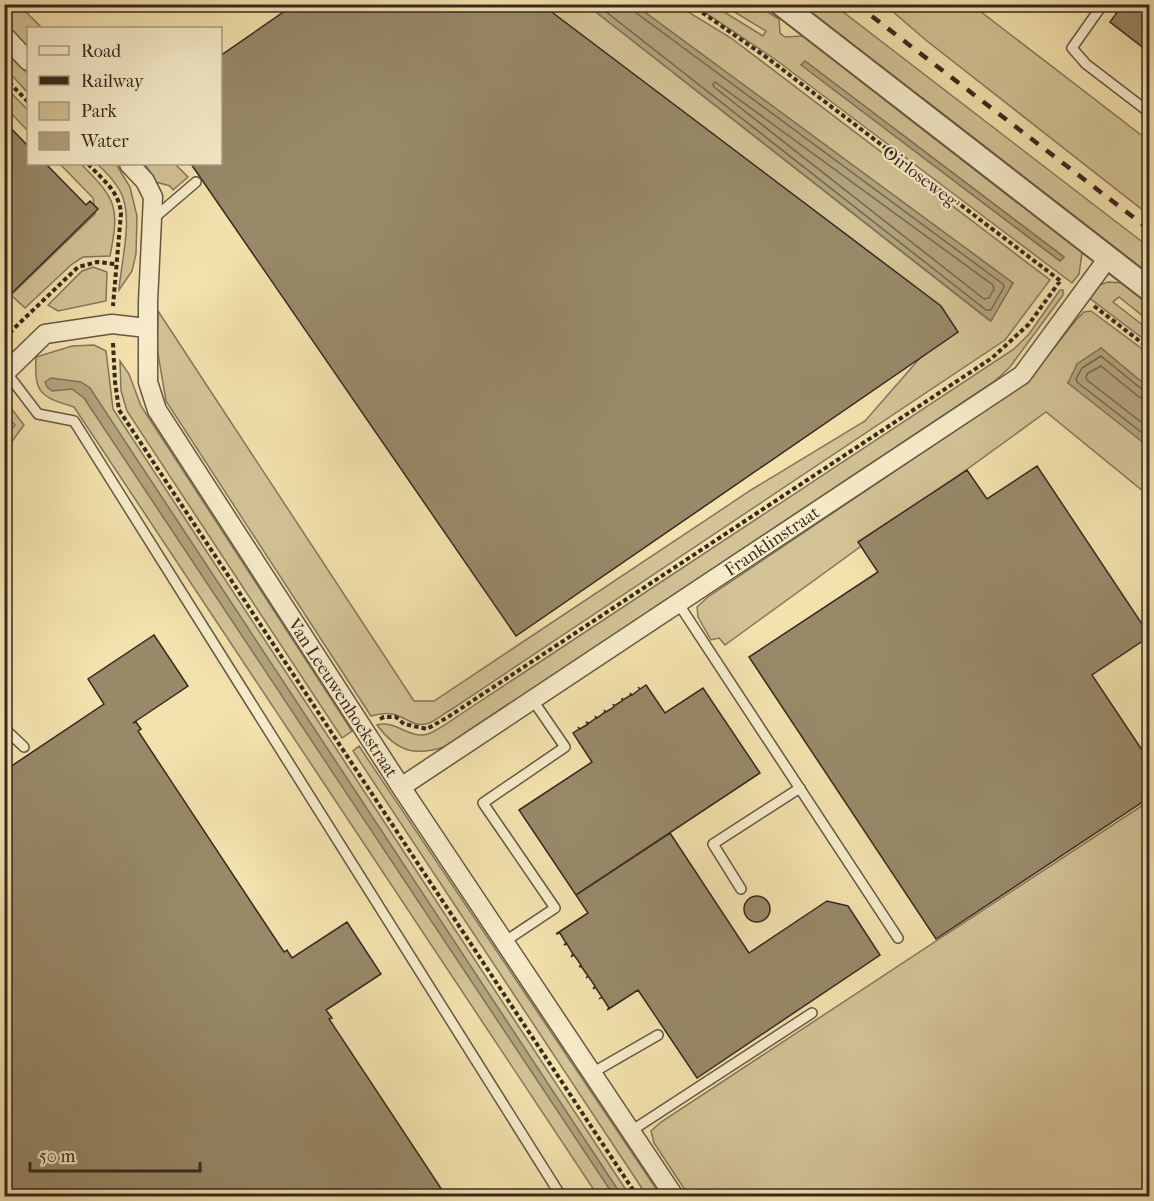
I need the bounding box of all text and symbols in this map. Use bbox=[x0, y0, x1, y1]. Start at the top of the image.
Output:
legend bbox=[27, 27, 222, 165]
text: Road bbox=[81, 41, 121, 62]
text: Railway bbox=[81, 71, 145, 92]
text: Park bbox=[81, 101, 118, 122]
text: Water bbox=[80, 131, 129, 152]
street label: Oirloseweg bbox=[878, 142, 961, 212]
street label: Franklinstraat bbox=[721, 502, 824, 581]
street label: Van Leeuwenhoekstraat bbox=[283, 614, 402, 782]
scale bar bbox=[30, 1135, 200, 1173]
text: 50 m bbox=[39, 1146, 76, 1167]

